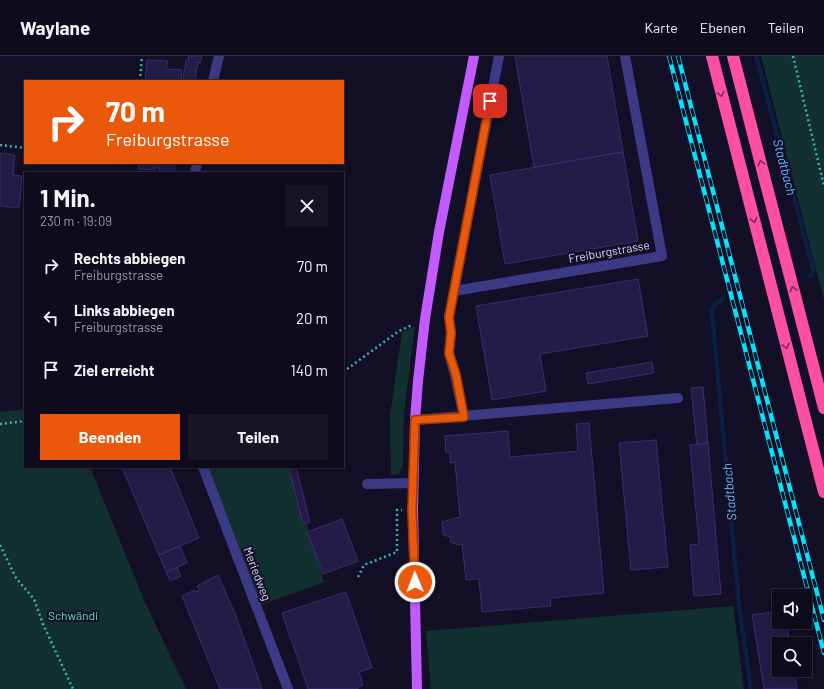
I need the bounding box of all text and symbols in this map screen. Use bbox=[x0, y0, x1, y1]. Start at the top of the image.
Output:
text: Waylane bbox=[20, 16, 90, 39]
text: Karte bbox=[644, 19, 678, 36]
text: Ebenen bbox=[700, 19, 746, 36]
text: Teilen bbox=[768, 19, 804, 36]
pin bbox=[473, 84, 507, 118]
icon: arrive bbox=[479, 90, 501, 112]
one-way arrow bbox=[717, 91, 725, 97]
text: 70 m bbox=[106, 94, 165, 128]
icon: right bbox=[40, 96, 92, 148]
text: Freiburgstrasse bbox=[106, 128, 230, 150]
water label: Stadtbach bbox=[770, 137, 800, 197]
one-way arrow bbox=[757, 160, 766, 167]
text: 1 Min. bbox=[40, 183, 96, 212]
button: close bbox=[286, 185, 328, 227]
text: 230 m · 19:09 bbox=[40, 213, 112, 229]
one-way arrow bbox=[749, 216, 758, 223]
street label: Freiburgstrasse bbox=[567, 237, 651, 265]
text: Rechts abbiegen bbox=[74, 249, 185, 267]
icon: right bbox=[40, 255, 62, 277]
text: 70 m bbox=[297, 257, 328, 275]
text: Freiburgstrasse bbox=[74, 267, 163, 283]
one-way arrow bbox=[790, 286, 798, 292]
text: Links abbiegen bbox=[74, 301, 175, 319]
icon: left bbox=[40, 307, 62, 329]
text: 20 m bbox=[296, 309, 328, 327]
text: Freiburgstrasse bbox=[74, 319, 163, 335]
one-way arrow bbox=[782, 342, 790, 349]
icon: arrive bbox=[40, 359, 62, 381]
text: Ziel erreicht bbox=[74, 361, 155, 379]
text: 140 m bbox=[291, 361, 328, 379]
button: Beenden bbox=[40, 414, 180, 460]
button: Teilen bbox=[188, 414, 328, 460]
water label: Stadtbach bbox=[719, 463, 739, 521]
street label: Meriedweg bbox=[241, 545, 275, 603]
position arrow bbox=[394, 561, 436, 603]
map controls bbox=[772, 589, 812, 677]
button: sound bbox=[772, 589, 812, 629]
park label: Schwändi bbox=[48, 608, 98, 622]
button: search bbox=[772, 637, 812, 677]

